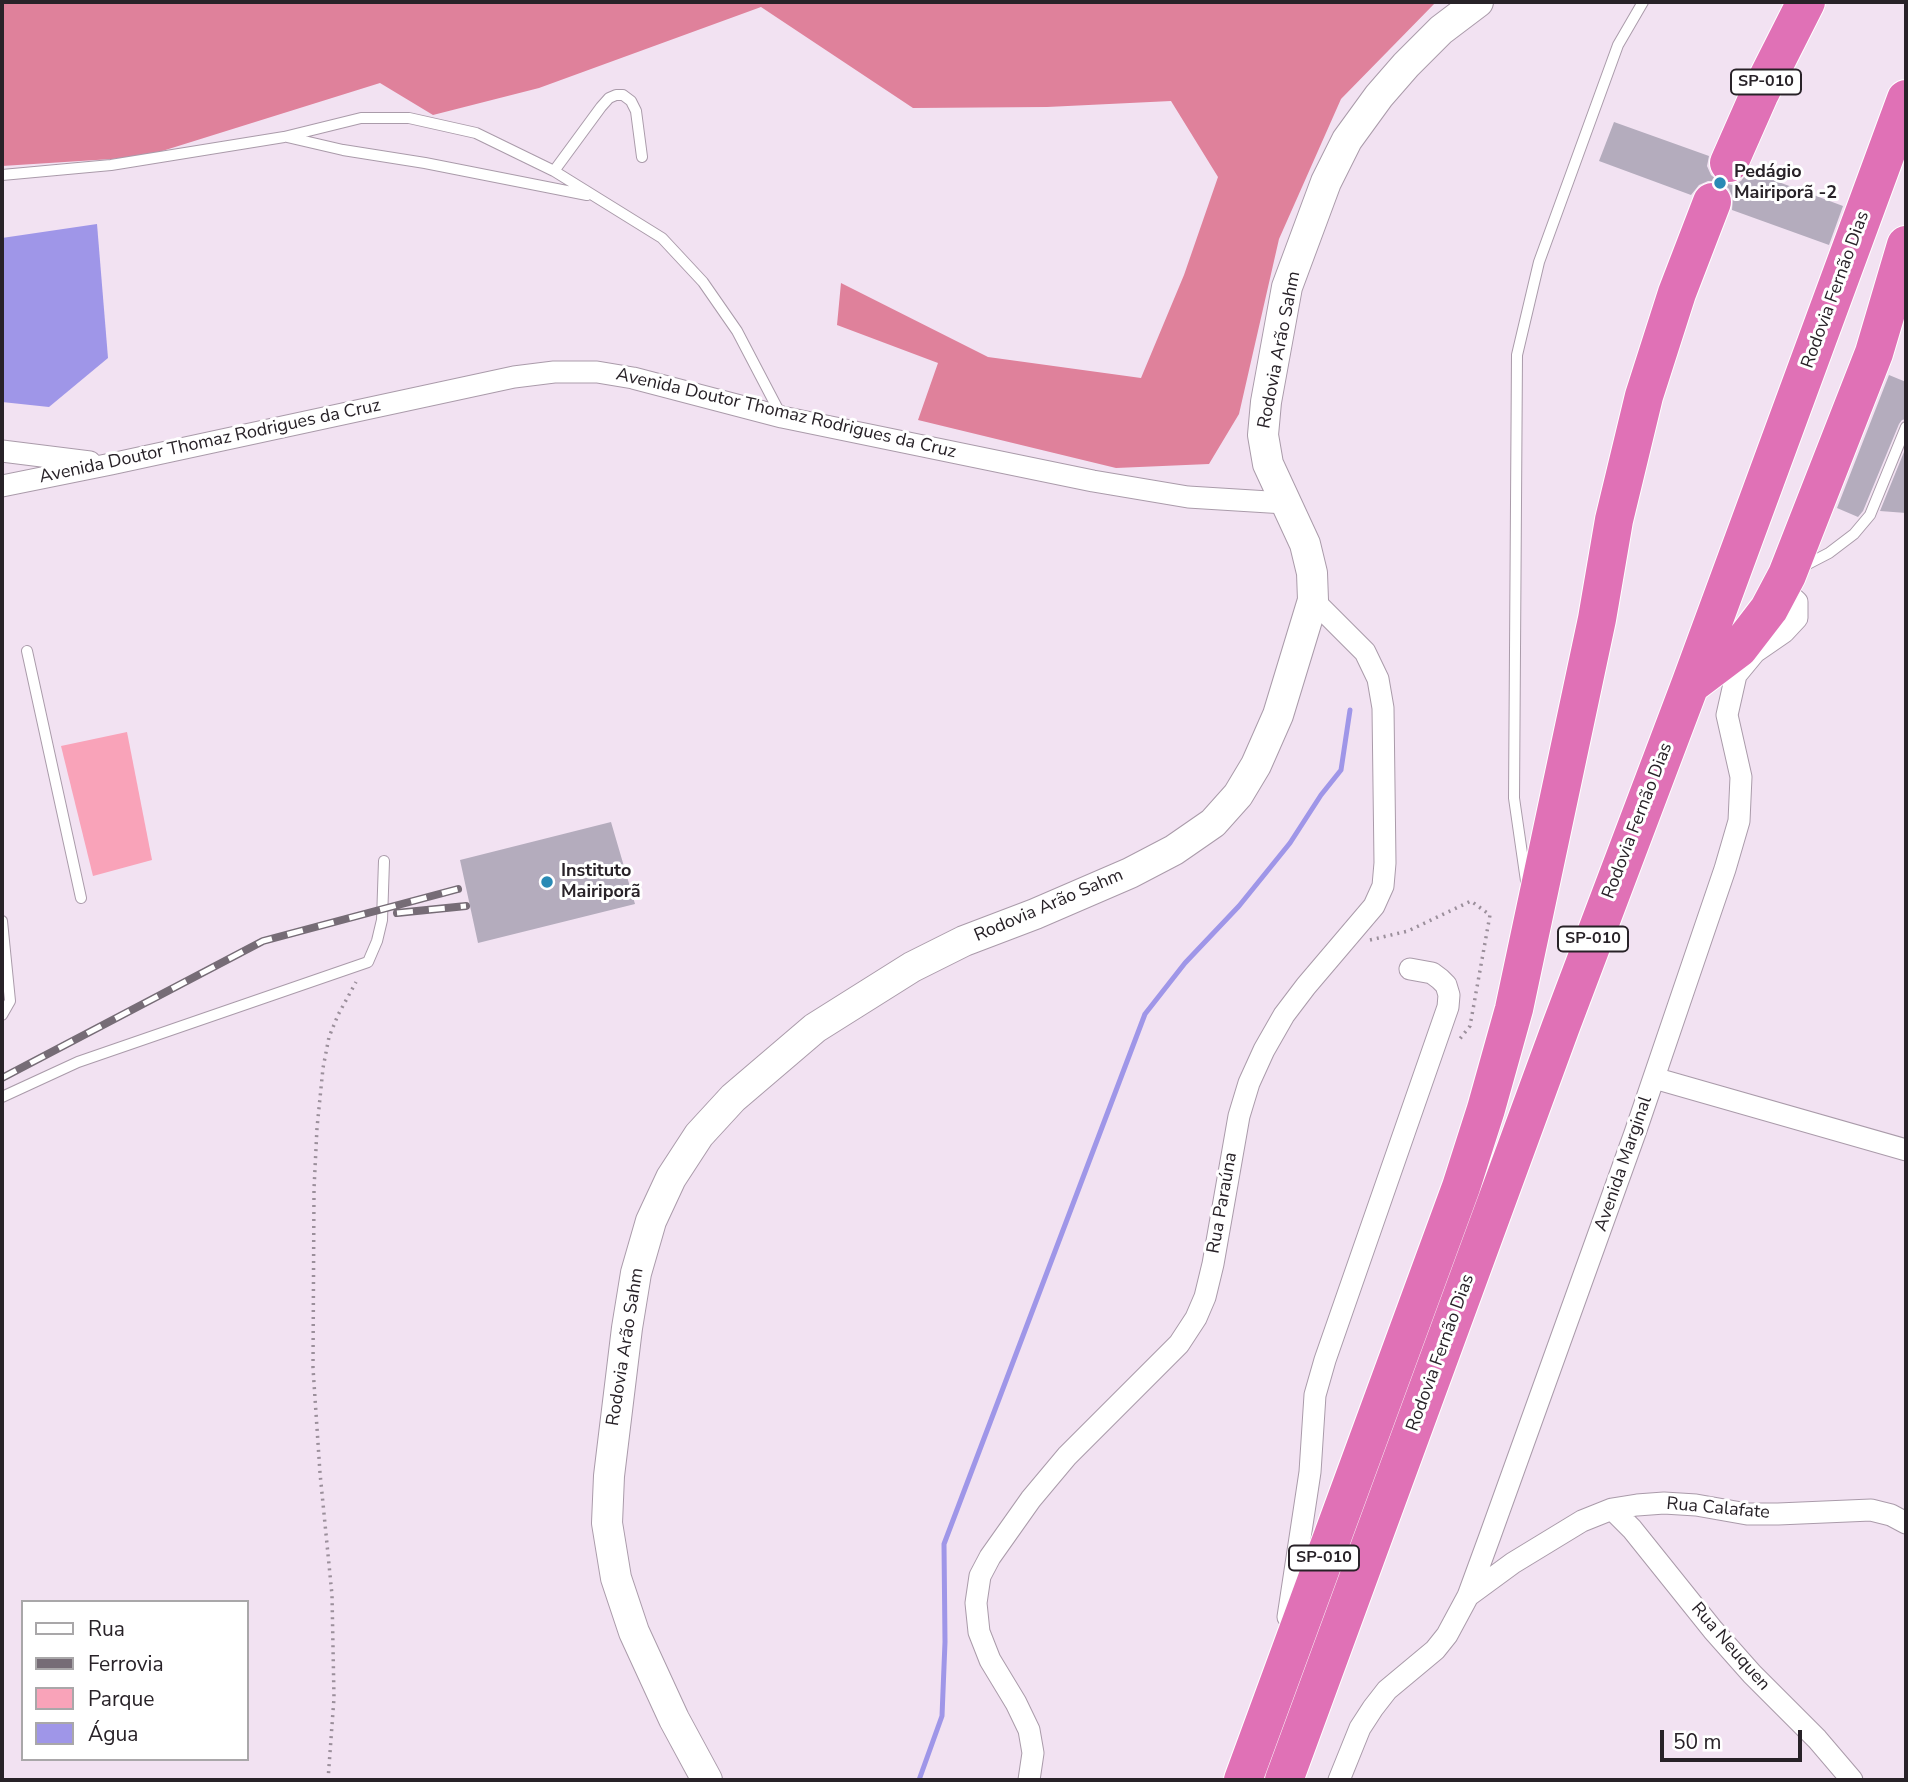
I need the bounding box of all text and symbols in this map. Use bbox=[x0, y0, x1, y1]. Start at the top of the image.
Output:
road number: SP-010 bbox=[1731, 69, 1801, 94]
place label: Pedágio Mairiporã -2 bbox=[1734, 162, 1837, 204]
marker: Pedágio Mairiporã -2 bbox=[1712, 175, 1728, 191]
street label: Rodovia Fernão Dias bbox=[1798, 209, 1874, 371]
street label: Rodovia Arão Sahm bbox=[1254, 270, 1306, 430]
street label: Avenida Doutor Thomaz Rodrigues da Cruz bbox=[614, 364, 958, 464]
street label: Avenida Doutor Thomaz Rodrigues da Cruz bbox=[37, 395, 383, 489]
street label: Rodovia Fernão Dias bbox=[1598, 740, 1678, 902]
place label: Instituto Mairiporã bbox=[561, 861, 641, 903]
street label: Rodovia Arão Sahm bbox=[971, 865, 1127, 947]
marker: Instituto Mairiporã bbox=[539, 874, 555, 890]
road number: SP-010 bbox=[1558, 926, 1628, 951]
street label: Avenida Marginal bbox=[1591, 1094, 1657, 1234]
street label: Rua Paraúna bbox=[1203, 1151, 1243, 1255]
street label: Rodovia Arão Sahm bbox=[603, 1266, 649, 1428]
street label: Rodovia Fernão Dias bbox=[1403, 1272, 1479, 1434]
street label: Rua Calafate bbox=[1665, 1494, 1771, 1524]
road number: SP-010 bbox=[1289, 1546, 1359, 1570]
street label: Rua Neuquen bbox=[1686, 1599, 1774, 1695]
legend bbox=[21, 1600, 248, 1761]
text: Rua bbox=[88, 1615, 125, 1643]
text: Ferrovia bbox=[88, 1650, 164, 1678]
text: Parque bbox=[88, 1685, 155, 1713]
scale bar bbox=[1663, 1716, 1805, 1760]
text: Água bbox=[88, 1720, 138, 1748]
text: 50 m bbox=[1673, 1728, 1722, 1756]

